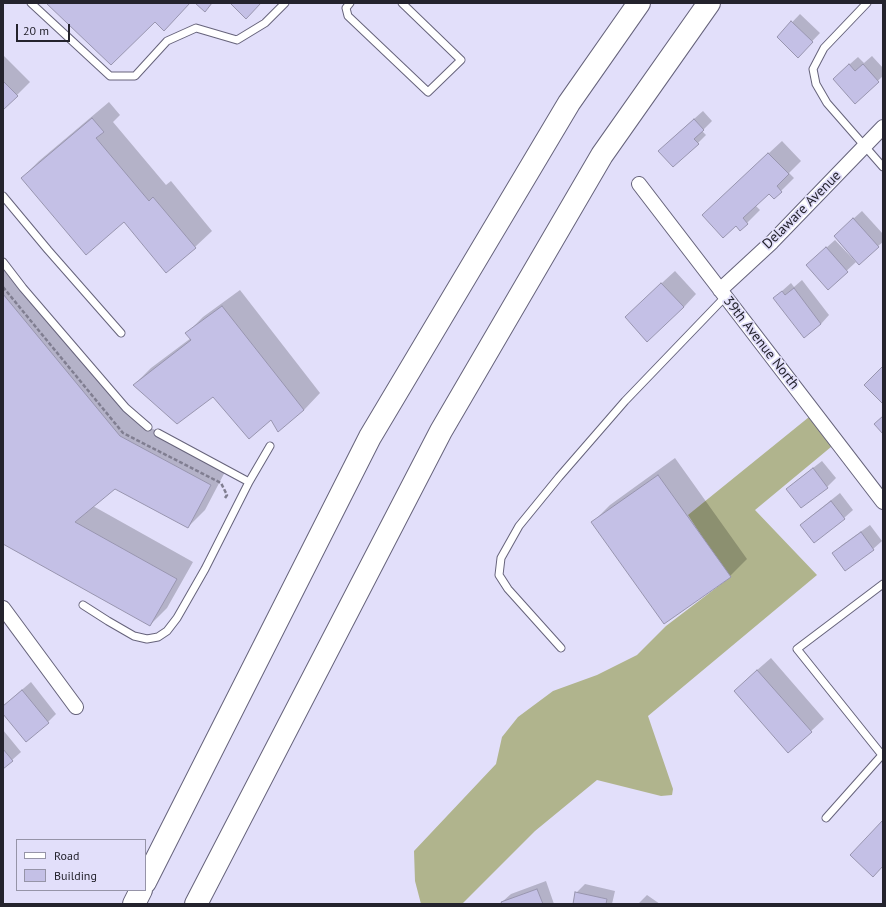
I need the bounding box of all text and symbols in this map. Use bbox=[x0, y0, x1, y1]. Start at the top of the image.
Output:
scale bar bbox=[18, 16, 72, 42]
text: 20 m bbox=[23, 23, 49, 38]
street label: Delaware Avenue bbox=[759, 167, 845, 253]
street label: 39th Avenue North bbox=[719, 293, 803, 393]
legend bbox=[16, 839, 146, 891]
text: Road bbox=[54, 848, 79, 863]
text: Building bbox=[54, 868, 97, 883]

